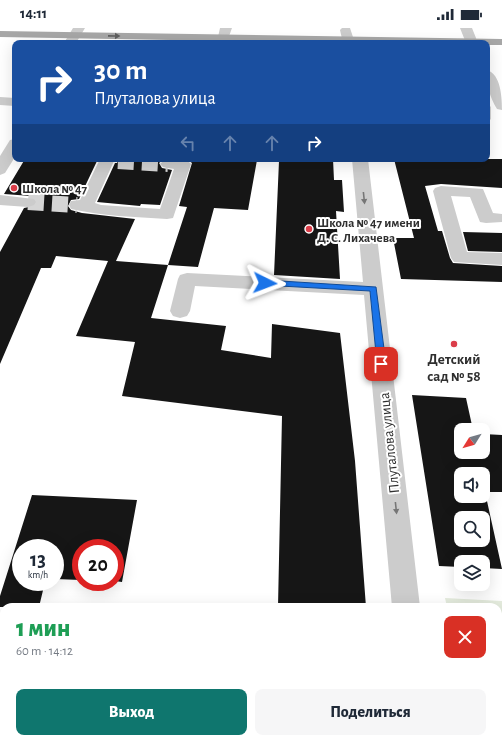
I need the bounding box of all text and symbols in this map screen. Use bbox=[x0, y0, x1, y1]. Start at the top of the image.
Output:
text: 14:11 bbox=[20, 6, 47, 21]
one-way arrow bbox=[108, 33, 121, 39]
icon: right bbox=[28, 56, 80, 108]
text: 30 m bbox=[94, 57, 147, 85]
text: Плуталова улица bbox=[94, 90, 216, 108]
icon: left bbox=[177, 132, 199, 154]
icon: ahead bbox=[219, 132, 241, 154]
icon: ahead bbox=[261, 132, 283, 154]
icon: right bbox=[303, 132, 325, 154]
marker: Школа № 47 bbox=[9, 183, 19, 193]
place label: Школа № 47 bbox=[22, 183, 88, 196]
one-way arrow bbox=[361, 192, 368, 204]
place label: Школа № 47 имени Д. С. Лихачева bbox=[317, 217, 420, 245]
marker: Школа № 47 имени Д. С. Лихачева bbox=[304, 224, 314, 234]
position arrow bbox=[244, 262, 286, 304]
marker: Детский сад № 58 bbox=[449, 339, 459, 349]
pin bbox=[364, 347, 398, 381]
place label: Детский сад № 58 bbox=[427, 352, 481, 384]
icon: arrive bbox=[370, 353, 392, 375]
street label: Плуталова улица bbox=[377, 392, 402, 494]
north arrow bbox=[454, 423, 490, 459]
map controls bbox=[454, 423, 490, 591]
button: sound bbox=[454, 467, 490, 503]
one-way arrow bbox=[393, 502, 399, 514]
button: search bbox=[454, 511, 490, 547]
speed limit sign: 20 bbox=[72, 539, 124, 591]
text: 13 bbox=[30, 550, 46, 570]
button: layers bbox=[454, 555, 490, 591]
text: km/h bbox=[28, 570, 48, 580]
button: close bbox=[444, 616, 486, 658]
text: 1 мин bbox=[16, 617, 70, 641]
text: 60 m · 14:12 bbox=[16, 645, 73, 658]
button: Выход bbox=[16, 689, 247, 735]
button: Поделиться bbox=[255, 689, 486, 735]

